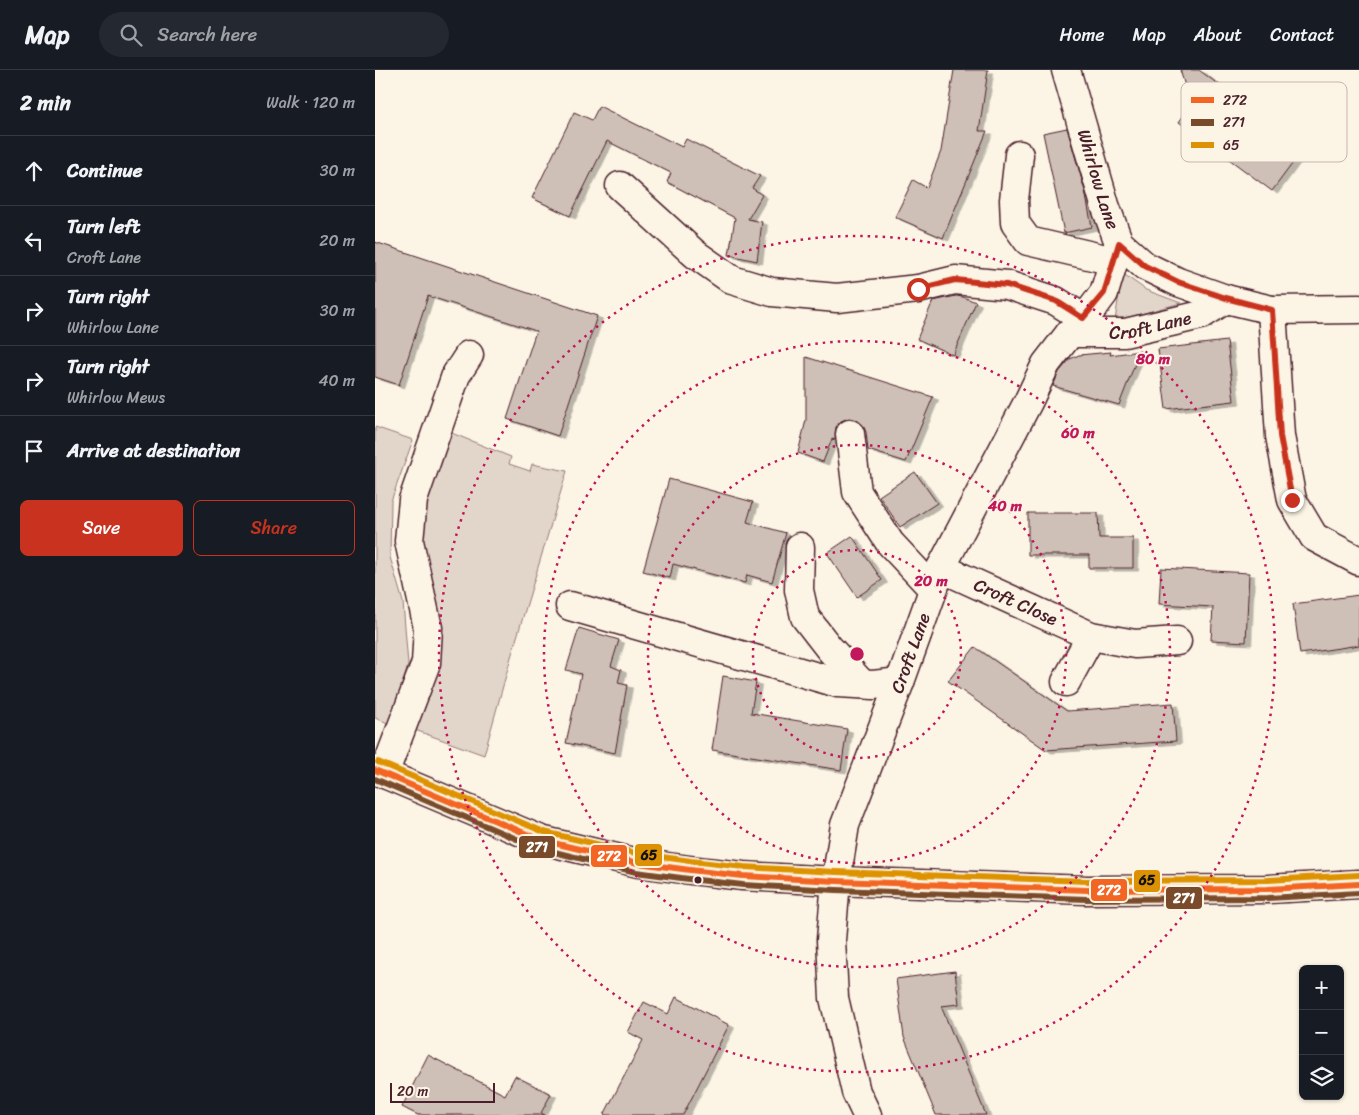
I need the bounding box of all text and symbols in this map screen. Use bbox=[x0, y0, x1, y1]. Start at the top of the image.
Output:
search box bbox=[99, 12, 449, 57]
text: Map bbox=[25, 14, 69, 56]
text: Search here bbox=[157, 18, 257, 51]
text: Home bbox=[1060, 19, 1105, 51]
text: Map bbox=[1133, 19, 1166, 51]
text: About bbox=[1194, 19, 1242, 51]
text: Contact bbox=[1270, 19, 1334, 51]
icon: search bbox=[117, 21, 145, 49]
legend bbox=[1181, 82, 1347, 162]
text: 2 min bbox=[20, 84, 71, 122]
text: Walk · 120 m bbox=[266, 88, 355, 117]
text: 272 bbox=[1223, 88, 1247, 113]
text: 271 bbox=[1223, 110, 1245, 135]
street label: Whirlow Lane bbox=[1068, 125, 1129, 234]
text: 65 bbox=[1223, 133, 1240, 158]
text: Continue bbox=[67, 154, 143, 187]
text: 30 m bbox=[320, 156, 355, 185]
icon: ahead bbox=[20, 157, 48, 185]
text: Turn left bbox=[67, 210, 140, 243]
text: 20 m bbox=[319, 226, 355, 255]
icon: left bbox=[20, 227, 48, 255]
text: Croft Lane bbox=[67, 243, 141, 272]
route start bbox=[907, 278, 930, 301]
text: Turn right bbox=[67, 280, 149, 313]
text: 30 m bbox=[320, 296, 355, 325]
icon: right bbox=[20, 297, 48, 325]
street label: Croft Lane bbox=[1109, 302, 1195, 349]
text: Whirlow Lane bbox=[67, 313, 159, 342]
text: 80 m bbox=[1135, 346, 1170, 372]
text: Turn right bbox=[67, 350, 149, 383]
text: 40 m bbox=[318, 366, 355, 395]
icon: right bbox=[20, 367, 48, 395]
text: Whirlow Mews bbox=[67, 383, 165, 412]
text: 60 m bbox=[1060, 420, 1095, 446]
text: Arrive at destination bbox=[67, 434, 240, 467]
icon: arrive bbox=[20, 437, 48, 465]
route end bbox=[1281, 489, 1304, 512]
text: 40 m bbox=[987, 493, 1023, 519]
button: Save bbox=[20, 500, 183, 556]
button: Share bbox=[193, 500, 355, 556]
text: 20 m bbox=[913, 568, 948, 594]
street label: Croft Close bbox=[968, 569, 1063, 635]
street label: Croft Lane bbox=[881, 608, 940, 698]
centre of rings bbox=[848, 645, 866, 663]
line badge: 271 bbox=[518, 835, 556, 859]
text: 271 bbox=[525, 835, 548, 860]
line badge: 65 bbox=[634, 843, 663, 867]
text: 65 bbox=[640, 843, 658, 868]
line badge: 272 bbox=[590, 844, 628, 868]
text: 272 bbox=[596, 844, 622, 869]
text: 65 bbox=[1138, 868, 1156, 893]
line badge: 65 bbox=[1133, 869, 1161, 893]
unlabelled marker bbox=[693, 875, 703, 885]
line badge: 272 bbox=[1090, 878, 1128, 902]
text: 272 bbox=[1096, 878, 1122, 903]
line badge: 271 bbox=[1165, 886, 1203, 910]
text: 271 bbox=[1172, 886, 1195, 911]
map controls bbox=[1299, 965, 1344, 1100]
button: + bbox=[1299, 965, 1344, 1010]
button: − bbox=[1299, 1010, 1344, 1055]
button: layers bbox=[1299, 1055, 1344, 1100]
text: 20 m bbox=[397, 1079, 428, 1104]
scale bar bbox=[390, 1080, 495, 1103]

